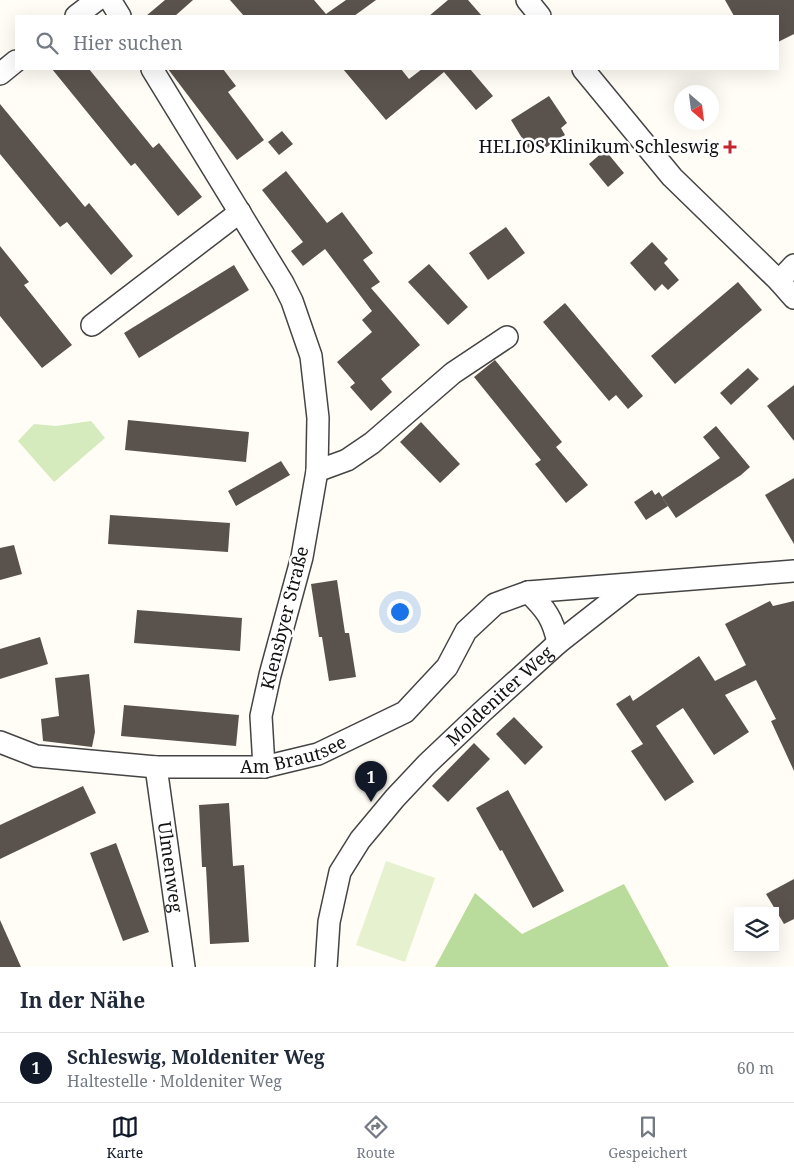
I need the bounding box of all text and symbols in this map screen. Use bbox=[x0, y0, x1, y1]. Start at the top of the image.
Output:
search box bbox=[15, 15, 779, 70]
icon: search bbox=[33, 29, 61, 57]
text: Hier suchen bbox=[73, 30, 183, 56]
north arrow bbox=[674, 85, 719, 130]
place label: HELIOS Klinikum Schleswig bbox=[479, 134, 719, 158]
marker: HELIOS Klinikum Schleswig bbox=[723, 140, 737, 154]
street label: Klensbyer Straße bbox=[255, 544, 313, 692]
your location bbox=[387, 599, 413, 625]
street label: Moldeniter Weg bbox=[441, 640, 558, 751]
street label: Am Brautsee bbox=[240, 729, 350, 778]
pin: 1 bbox=[355, 761, 387, 802]
street label: Ulmenweg bbox=[153, 820, 189, 914]
map controls bbox=[734, 907, 779, 952]
button: layers bbox=[734, 907, 779, 952]
text: In der Nähe bbox=[20, 986, 145, 1014]
text: Schleswig, Moldeniter Weg bbox=[67, 1044, 325, 1070]
text: 1 bbox=[31, 1057, 41, 1079]
text: 60 m bbox=[737, 1057, 774, 1079]
text: Haltestelle · Moldeniter Weg bbox=[67, 1070, 282, 1092]
tab: Karte bbox=[107, 1113, 143, 1162]
tab: Route bbox=[356, 1113, 395, 1162]
tab: Gespeichert bbox=[608, 1113, 687, 1162]

